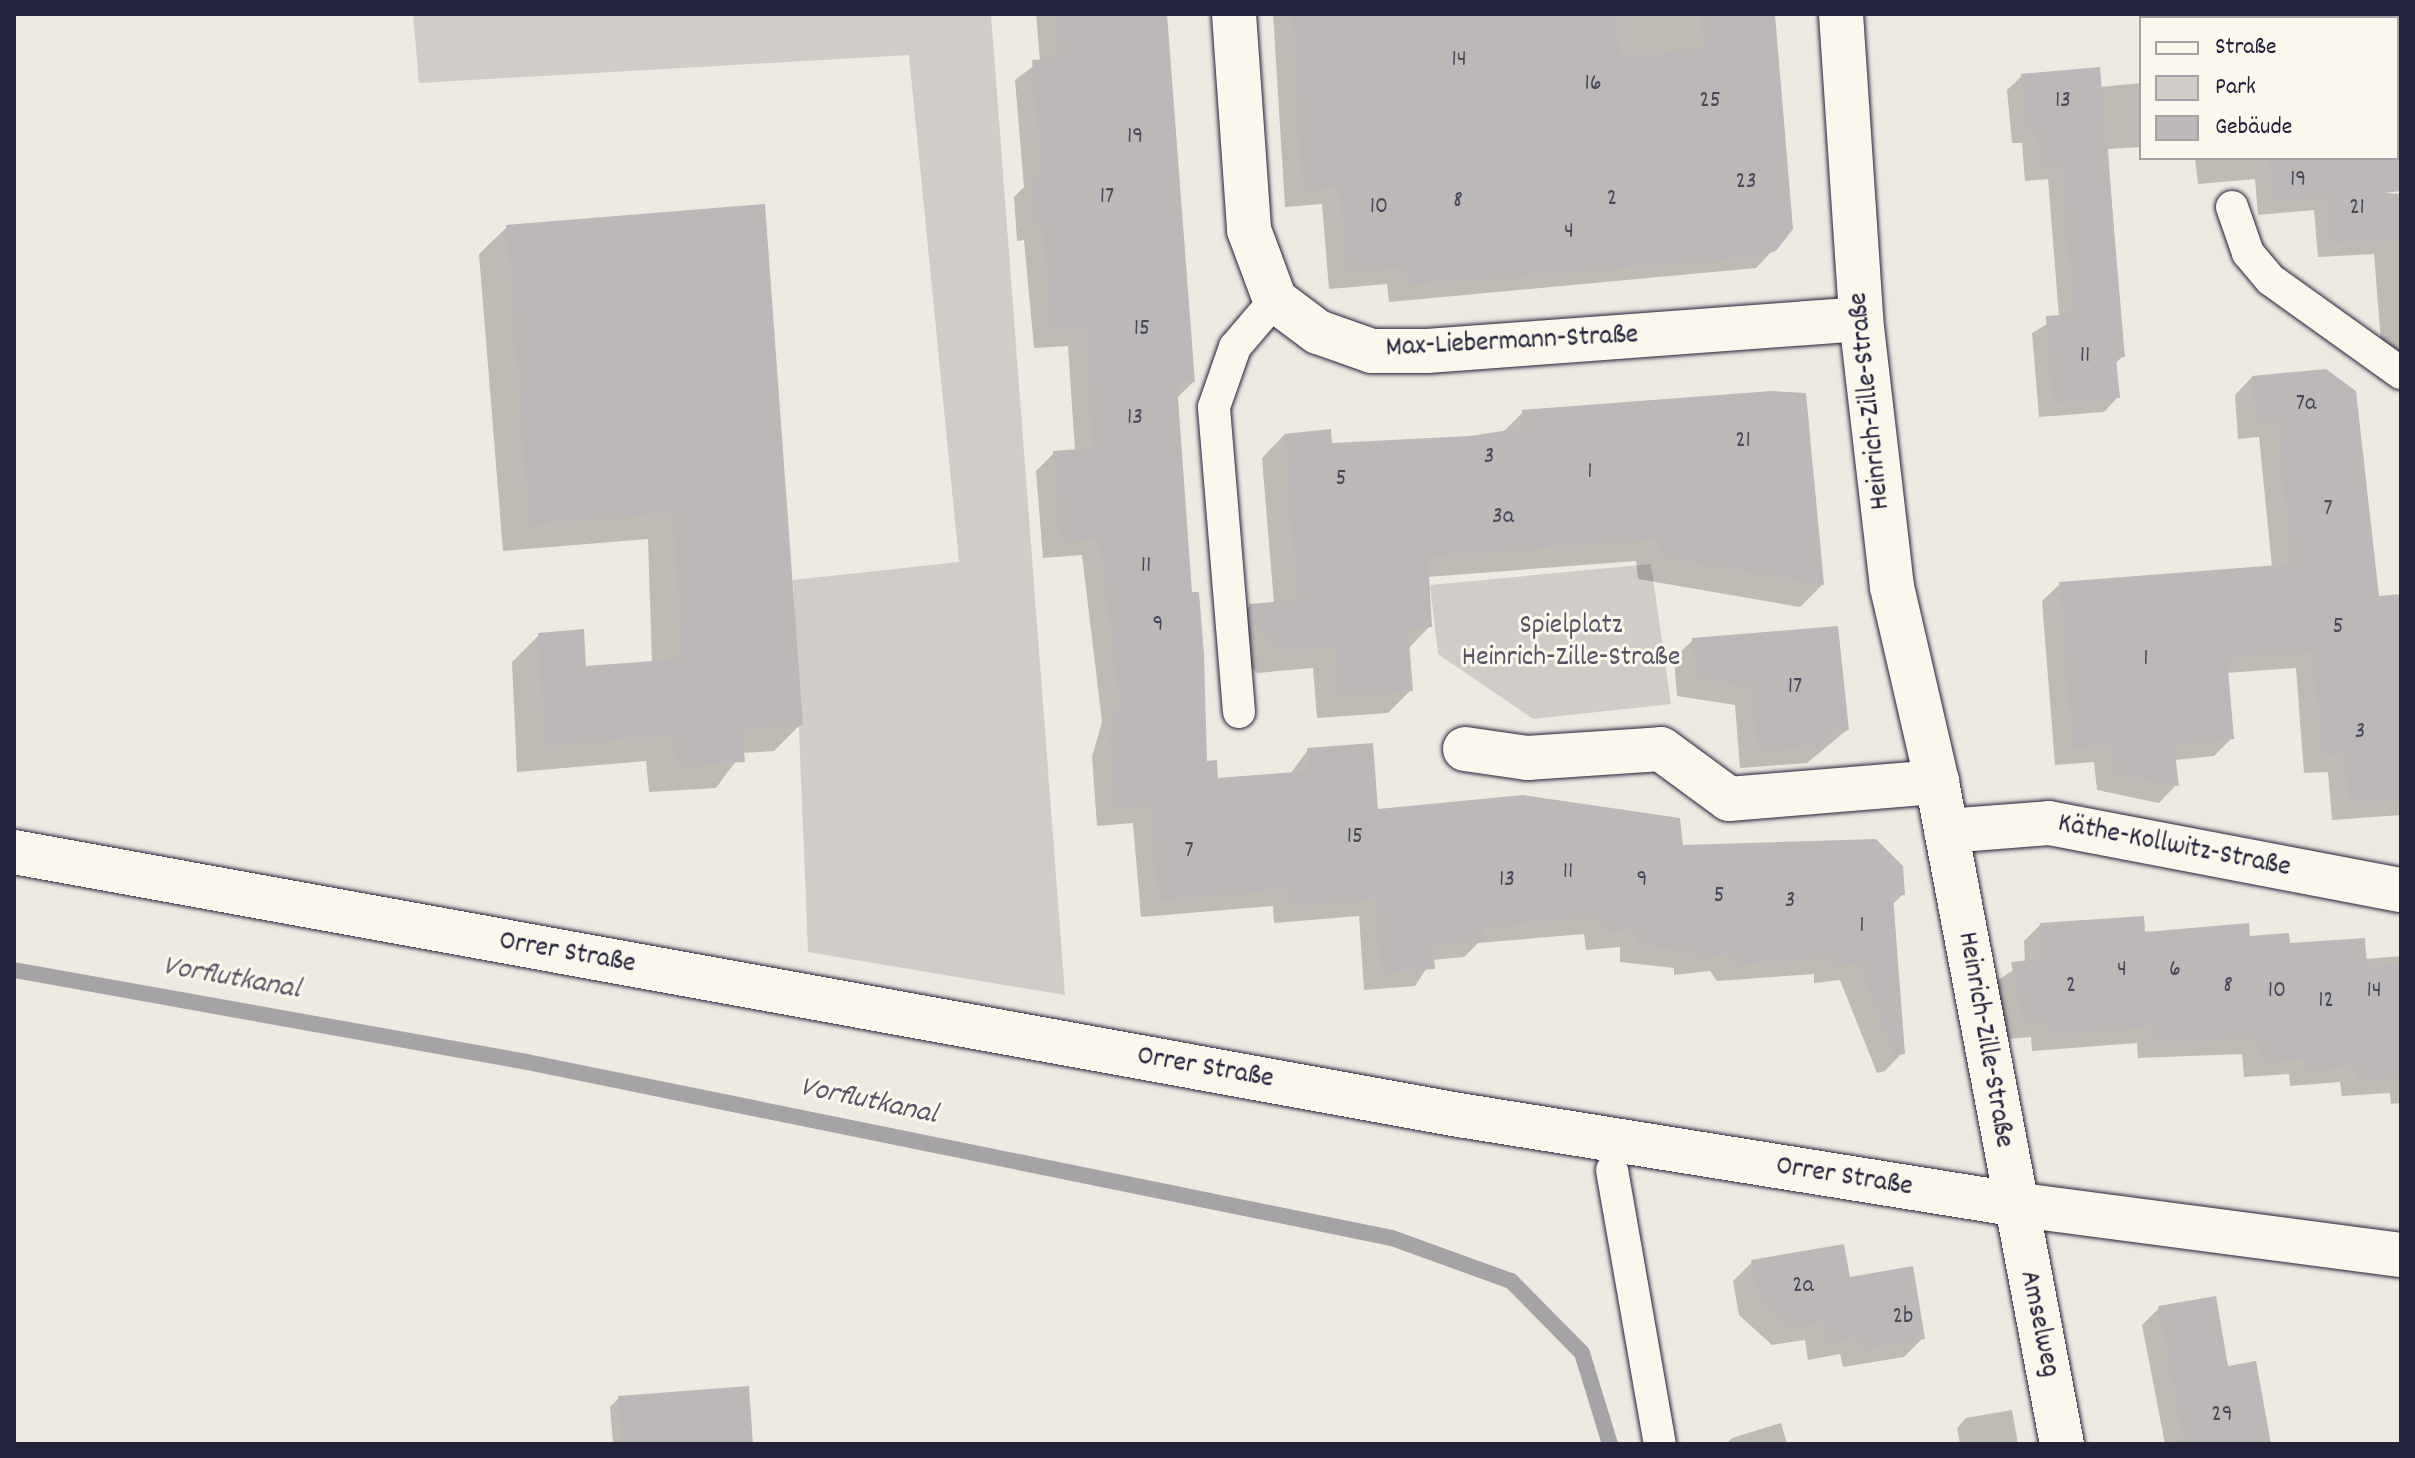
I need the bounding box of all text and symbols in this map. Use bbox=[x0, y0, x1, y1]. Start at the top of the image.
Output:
legend bbox=[2139, 16, 2399, 160]
text: Straße bbox=[2215, 31, 2277, 65]
house number: 14 bbox=[1451, 47, 1467, 75]
house number: 16 bbox=[1584, 71, 1602, 99]
text: Park bbox=[2215, 71, 2256, 105]
house number: 25 bbox=[1699, 88, 1721, 116]
house number: 13 bbox=[2055, 88, 2071, 116]
text: Gebäude bbox=[2215, 111, 2292, 145]
house number: 19 bbox=[1127, 124, 1143, 152]
house number: 19 bbox=[2290, 167, 2306, 195]
house number: 23 bbox=[1735, 169, 1757, 197]
house number: 17 bbox=[1100, 184, 1114, 212]
house number: 2 bbox=[1607, 186, 1617, 214]
house number: 8 bbox=[1453, 188, 1463, 216]
house number: 10 bbox=[1370, 194, 1388, 222]
house number: 21 bbox=[2349, 195, 2365, 223]
house number: 4 bbox=[1564, 219, 1574, 247]
street label: Heinrich-Zille-Straße bbox=[1843, 291, 1899, 511]
house number: 15 bbox=[1134, 316, 1150, 344]
street label: Max-Liebermann-Straße bbox=[1385, 320, 1639, 366]
house number: 11 bbox=[2080, 343, 2090, 371]
house number: 7a bbox=[2296, 391, 2316, 419]
house number: 13 bbox=[1127, 405, 1143, 433]
house number: 21 bbox=[1735, 428, 1751, 456]
house number: 3 bbox=[1484, 444, 1494, 472]
house number: 1 bbox=[1587, 459, 1593, 487]
house number: 5 bbox=[1335, 466, 1347, 494]
house number: 7 bbox=[2323, 496, 2333, 524]
house number: 3a bbox=[1492, 504, 1514, 532]
house number: 11 bbox=[1141, 553, 1151, 581]
park label: Spielplatz Heinrich-Zille-Straße bbox=[1462, 610, 1680, 676]
house number: 9 bbox=[1153, 612, 1163, 640]
house number: 5 bbox=[2332, 614, 2344, 642]
house number: 1 bbox=[2143, 646, 2149, 674]
house number: 17 bbox=[1788, 674, 1802, 702]
house number: 3 bbox=[2355, 719, 2365, 747]
street label: Käthe-Kollwitz-Straße bbox=[2055, 808, 2293, 886]
house number: 15 bbox=[1347, 824, 1363, 852]
house number: 7 bbox=[1184, 838, 1194, 866]
house number: 11 bbox=[1563, 859, 1573, 887]
house number: 13 bbox=[1499, 867, 1515, 895]
house number: 9 bbox=[1637, 867, 1647, 895]
house number: 5 bbox=[1713, 883, 1725, 911]
house number: 3 bbox=[1785, 888, 1795, 916]
house number: 1 bbox=[1859, 913, 1865, 941]
street label: Orrer Straße bbox=[496, 925, 638, 983]
street label: Heinrich-Zille-Straße bbox=[1948, 930, 2020, 1150]
water label: Vorflutkanal bbox=[159, 950, 303, 1010]
house number: 4 bbox=[2117, 957, 2127, 985]
house number: 6 bbox=[2169, 957, 2181, 985]
house number: 2 bbox=[2066, 973, 2076, 1001]
house number: 8 bbox=[2223, 973, 2233, 1001]
house number: 10 bbox=[2268, 978, 2286, 1006]
house number: 14 bbox=[2366, 978, 2382, 1006]
house number: 12 bbox=[2318, 988, 2334, 1016]
street label: Orrer Straße bbox=[1134, 1040, 1276, 1098]
water label: Vorflutkanal bbox=[796, 1071, 940, 1135]
street label: Orrer Straße bbox=[1773, 1151, 1915, 1205]
street label: Amselweg bbox=[2010, 1268, 2066, 1380]
house number: 2a bbox=[1792, 1273, 1814, 1301]
house number: 2b bbox=[1893, 1304, 1913, 1332]
house number: 29 bbox=[2211, 1402, 2233, 1430]

